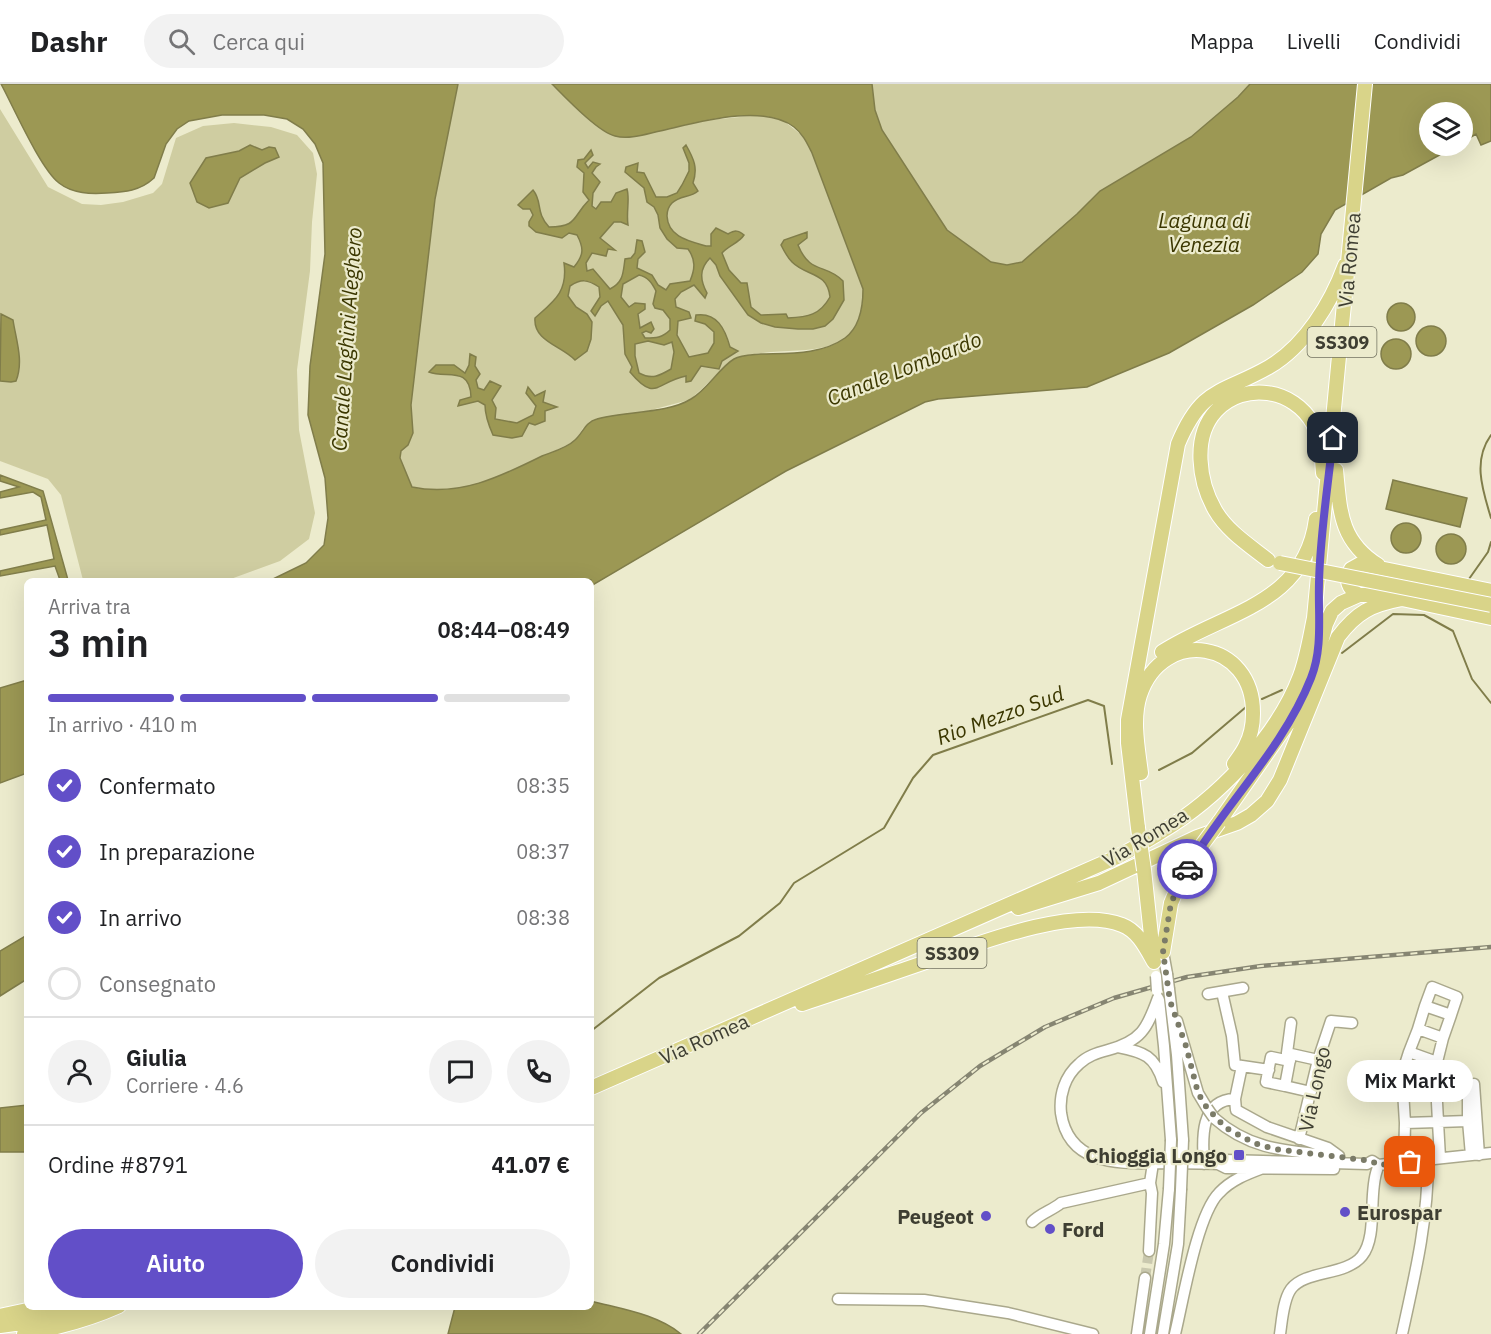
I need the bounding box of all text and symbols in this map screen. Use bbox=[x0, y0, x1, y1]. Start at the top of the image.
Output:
search box bbox=[144, 14, 564, 68]
text: Dashr bbox=[30, 23, 108, 60]
icon: search bbox=[165, 25, 198, 58]
text: Cerca qui bbox=[213, 27, 305, 56]
text: Mappa bbox=[1190, 27, 1254, 55]
text: Livelli bbox=[1287, 27, 1341, 55]
text: Condividi bbox=[1374, 27, 1461, 55]
map controls bbox=[1419, 102, 1473, 156]
button: layers bbox=[1419, 102, 1473, 156]
water label: Laguna di Venezia bbox=[1158, 206, 1250, 258]
street label: Via Romea bbox=[1331, 211, 1367, 309]
water label: Canale Laghini Aleghero bbox=[324, 226, 368, 452]
water label: Canale Lombardo bbox=[822, 324, 986, 412]
road number: SS309 bbox=[1308, 327, 1376, 357]
pin bbox=[1307, 412, 1358, 463]
icon: home bbox=[1316, 421, 1349, 454]
text: Arriva tra bbox=[48, 593, 131, 620]
text: 08:44–08:49 bbox=[437, 615, 570, 644]
text: 3 min bbox=[48, 617, 149, 668]
water label: Rio Mezzo Sud bbox=[932, 679, 1068, 751]
text: In arrivo · 410 m bbox=[48, 711, 197, 738]
icon: check bbox=[48, 769, 81, 802]
text: Confermato bbox=[99, 771, 216, 800]
text: 08:35 bbox=[516, 772, 570, 799]
street label: Via Romea bbox=[1097, 801, 1193, 873]
icon: check bbox=[48, 835, 81, 868]
text: In preparazione bbox=[99, 837, 255, 866]
text: 08:37 bbox=[516, 838, 570, 865]
courier bbox=[1157, 839, 1217, 899]
icon: car bbox=[1171, 853, 1204, 886]
icon: check bbox=[48, 901, 81, 934]
text: In arrivo bbox=[99, 903, 182, 932]
text: 08:38 bbox=[516, 904, 570, 931]
road number: SS309 bbox=[918, 938, 986, 968]
text: Consegnato bbox=[99, 969, 216, 998]
street label: Via Romea bbox=[655, 1007, 753, 1071]
button: person bbox=[48, 1040, 111, 1103]
button: chat bbox=[429, 1040, 492, 1103]
button: phone bbox=[507, 1040, 570, 1103]
text: Giulia bbox=[126, 1043, 187, 1072]
street label: Via Longo bbox=[1292, 1044, 1336, 1134]
callout: Mix Markt bbox=[1347, 1060, 1473, 1102]
text: Mix Markt bbox=[1364, 1067, 1456, 1094]
text: Corriere · 4.6 bbox=[126, 1072, 244, 1099]
pin bbox=[1384, 1136, 1435, 1187]
place label: Chioggia Longo bbox=[1085, 1142, 1227, 1169]
icon: bag bbox=[1393, 1145, 1426, 1178]
marker: Chioggia Longo bbox=[1232, 1148, 1246, 1162]
text: Ordine #8791 bbox=[48, 1150, 188, 1179]
text: 41.07 € bbox=[491, 1150, 570, 1179]
place label: Eurospar bbox=[1357, 1199, 1442, 1226]
place label: Peugeot bbox=[897, 1203, 974, 1230]
marker: Eurospar bbox=[1338, 1205, 1352, 1219]
marker: Peugeot bbox=[979, 1209, 993, 1223]
place label: Ford bbox=[1062, 1216, 1105, 1243]
marker: Ford bbox=[1043, 1222, 1057, 1236]
button: Aiuto bbox=[48, 1229, 303, 1298]
button: Condividi bbox=[315, 1229, 570, 1298]

